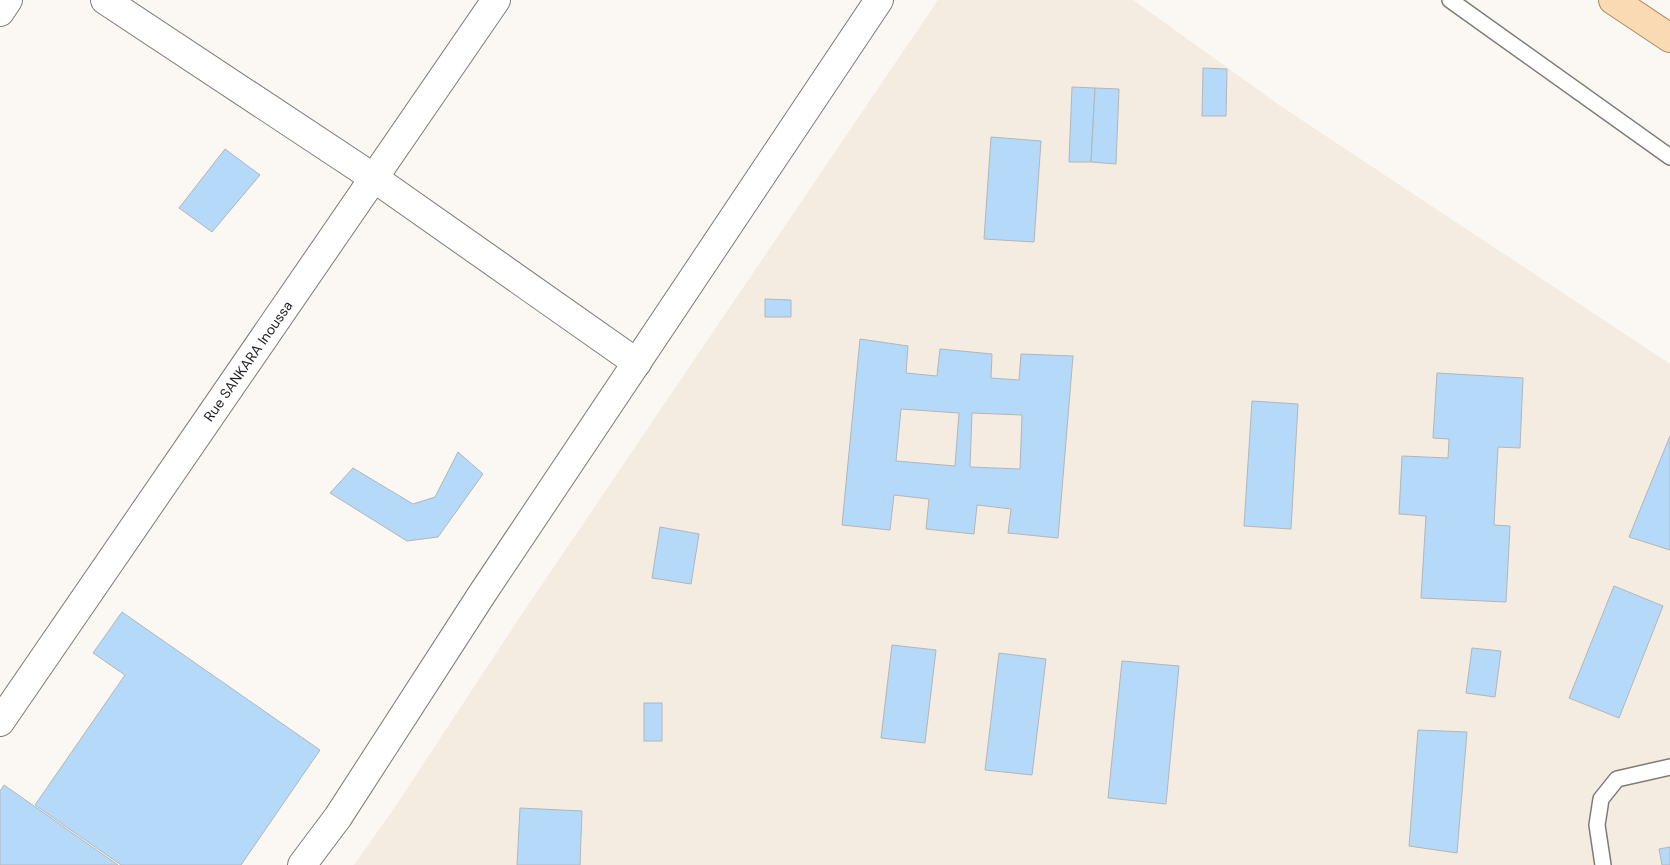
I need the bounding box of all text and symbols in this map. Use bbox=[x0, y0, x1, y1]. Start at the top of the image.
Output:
street label: Rue SANKARA Inoussa bbox=[200, 297, 296, 425]

